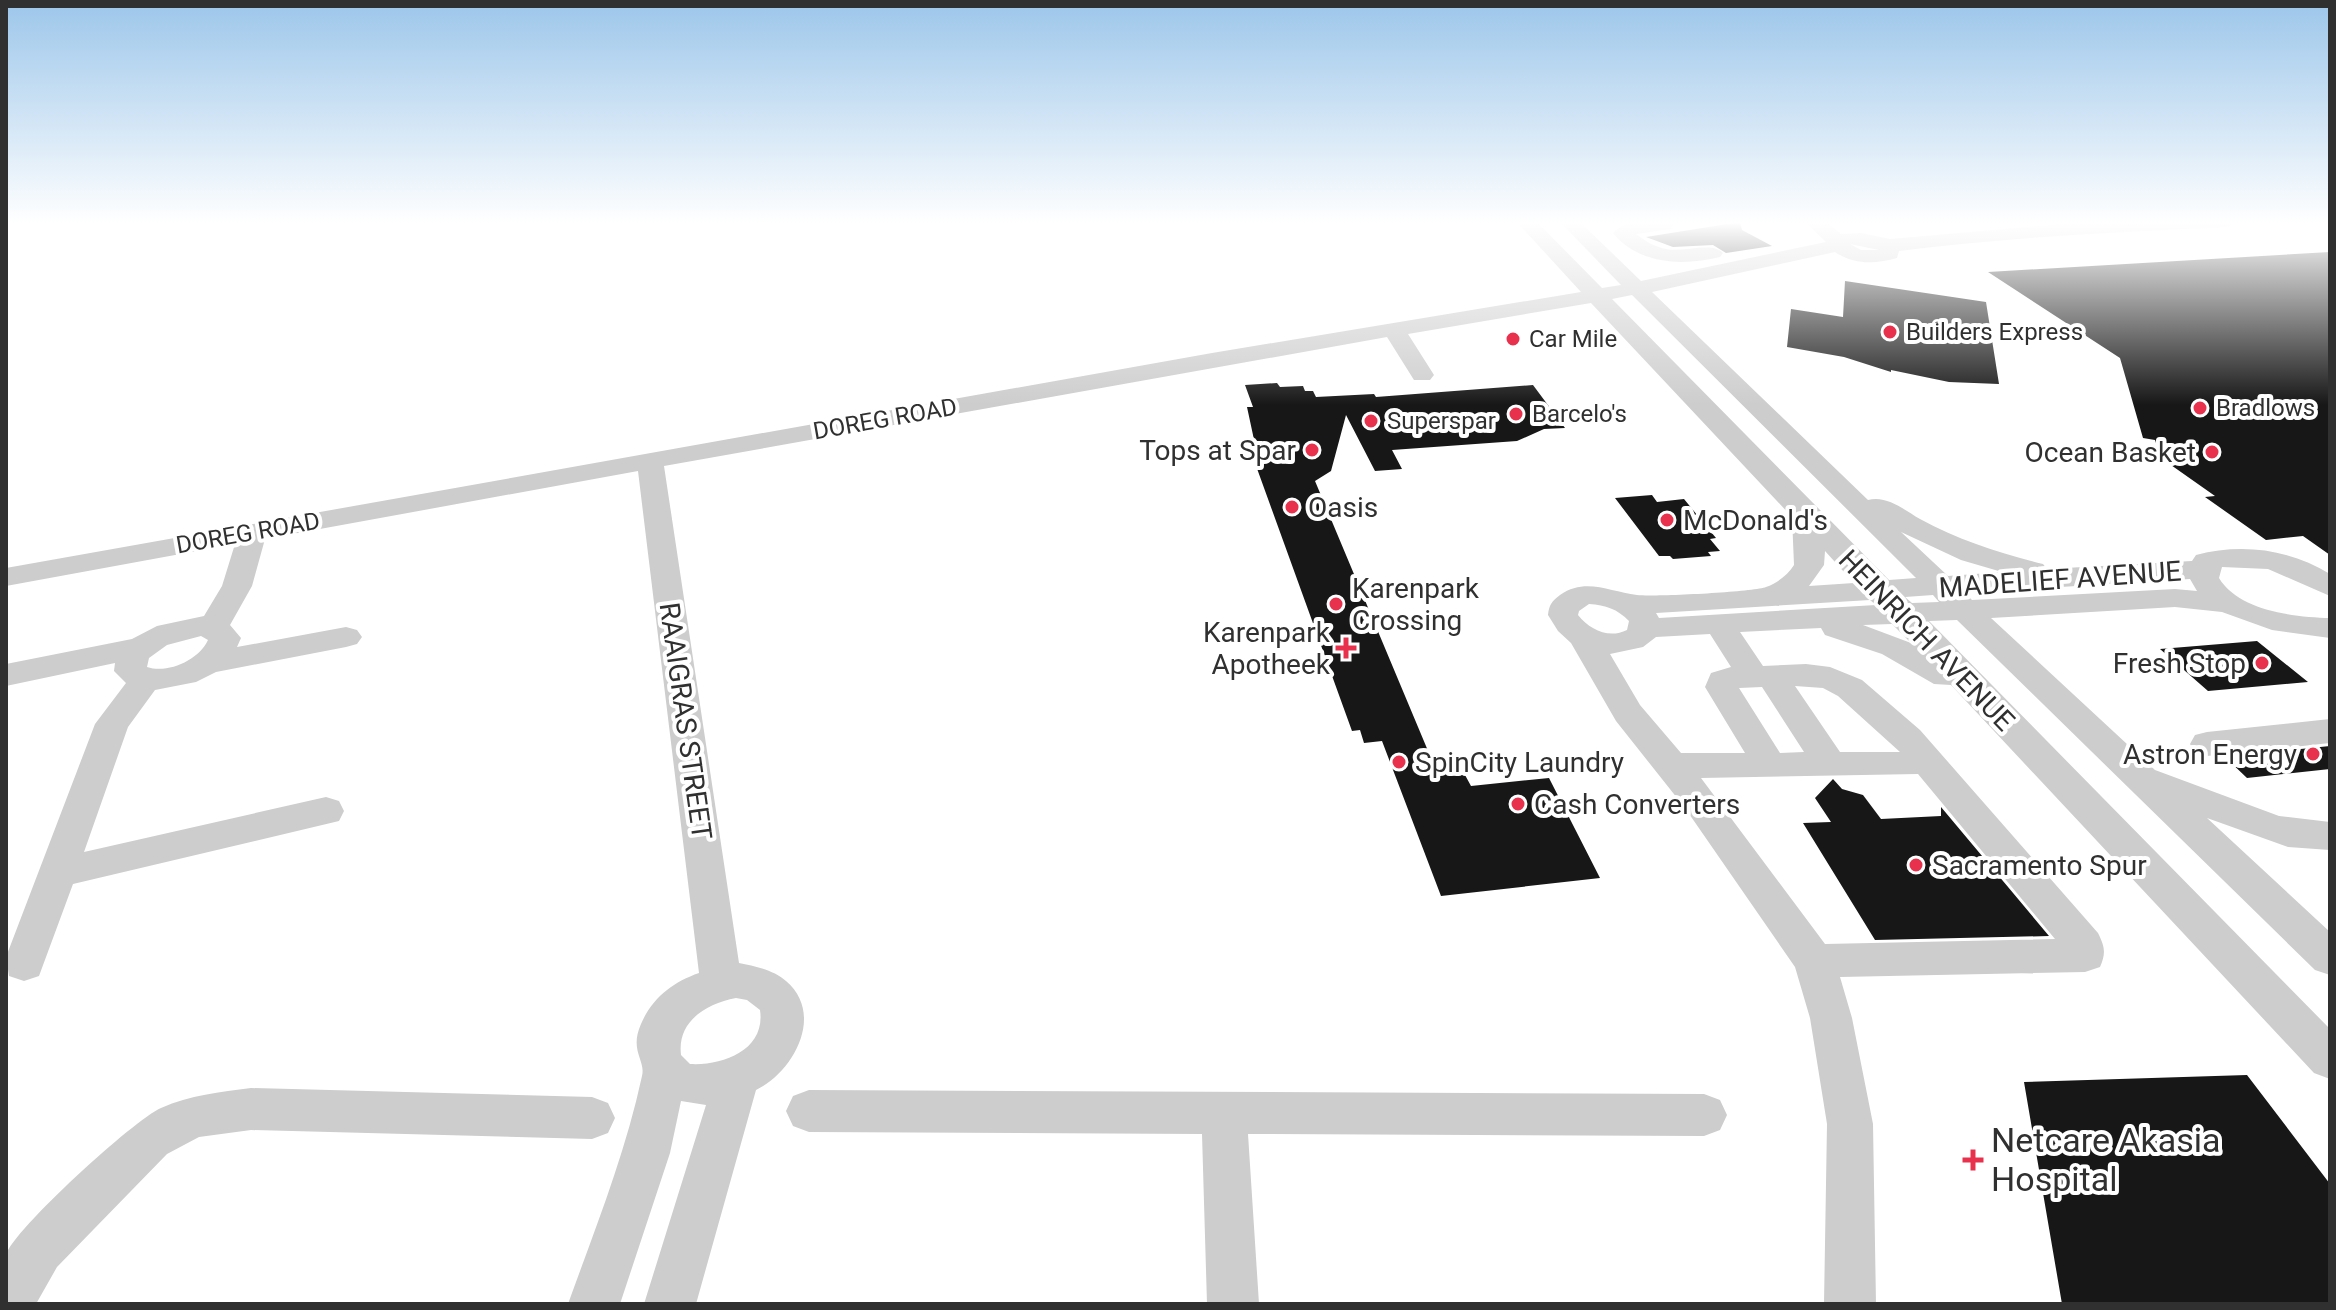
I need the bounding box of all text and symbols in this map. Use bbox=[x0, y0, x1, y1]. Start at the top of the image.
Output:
place label: Builders Express bbox=[1906, 318, 2083, 346]
marker: Builders Express bbox=[1881, 323, 1899, 341]
place label: Car Mile bbox=[1529, 325, 1617, 353]
marker: Car Mile bbox=[1504, 330, 1522, 348]
street label: DOREG ROAD bbox=[811, 393, 959, 445]
place label: Bradlows bbox=[2216, 394, 2315, 422]
marker: Bradlows bbox=[2191, 399, 2209, 417]
place label: Barcelo's bbox=[1532, 400, 1627, 428]
marker: Barcelo's bbox=[1507, 405, 1525, 423]
place label: Superspar bbox=[1387, 407, 1496, 435]
marker: Superspar bbox=[1362, 412, 1380, 430]
place label: Tops at Spar bbox=[1139, 434, 1297, 467]
place label: Ocean Basket bbox=[2025, 436, 2196, 469]
marker: Tops at Spar bbox=[1303, 441, 1321, 459]
marker: Ocean Basket bbox=[2203, 443, 2221, 461]
place label: Oasis bbox=[1308, 491, 1378, 524]
marker: Oasis bbox=[1283, 498, 1301, 516]
place label: McDonald's bbox=[1683, 504, 1828, 537]
street label: DOREG ROAD bbox=[174, 507, 322, 559]
marker: McDonald's bbox=[1658, 511, 1676, 529]
street label: HEINRICH AVENUE bbox=[1832, 543, 2021, 738]
street label: MADELIEF AVENUE bbox=[1938, 555, 2182, 604]
place label: Karenpark Crossing bbox=[1352, 572, 1480, 637]
marker: Karenpark Crossing bbox=[1327, 595, 1345, 613]
street label: RAAIGRAS STREET bbox=[653, 600, 719, 842]
place label: Karenpark Apotheek bbox=[1203, 616, 1331, 681]
marker: Karenpark Apotheek bbox=[1337, 639, 1355, 657]
place label: Fresh Stop bbox=[2113, 647, 2246, 680]
marker: Fresh Stop bbox=[2253, 654, 2271, 672]
place label: Astron Energy bbox=[2123, 738, 2297, 771]
marker: Astron Energy bbox=[2304, 745, 2322, 763]
place label: SpinCity Laundry bbox=[1415, 746, 1624, 779]
marker: SpinCity Laundry bbox=[1390, 753, 1408, 771]
place label: Cash Converters bbox=[1534, 788, 1740, 821]
marker: Cash Converters bbox=[1509, 795, 1527, 813]
place label: Sacramento Spur bbox=[1932, 849, 2147, 882]
marker: Sacramento Spur bbox=[1907, 856, 1925, 874]
place label: Netcare Akasia Hospital bbox=[1991, 1120, 2221, 1199]
marker: Netcare Akasia Hospital bbox=[1962, 1149, 1984, 1171]

